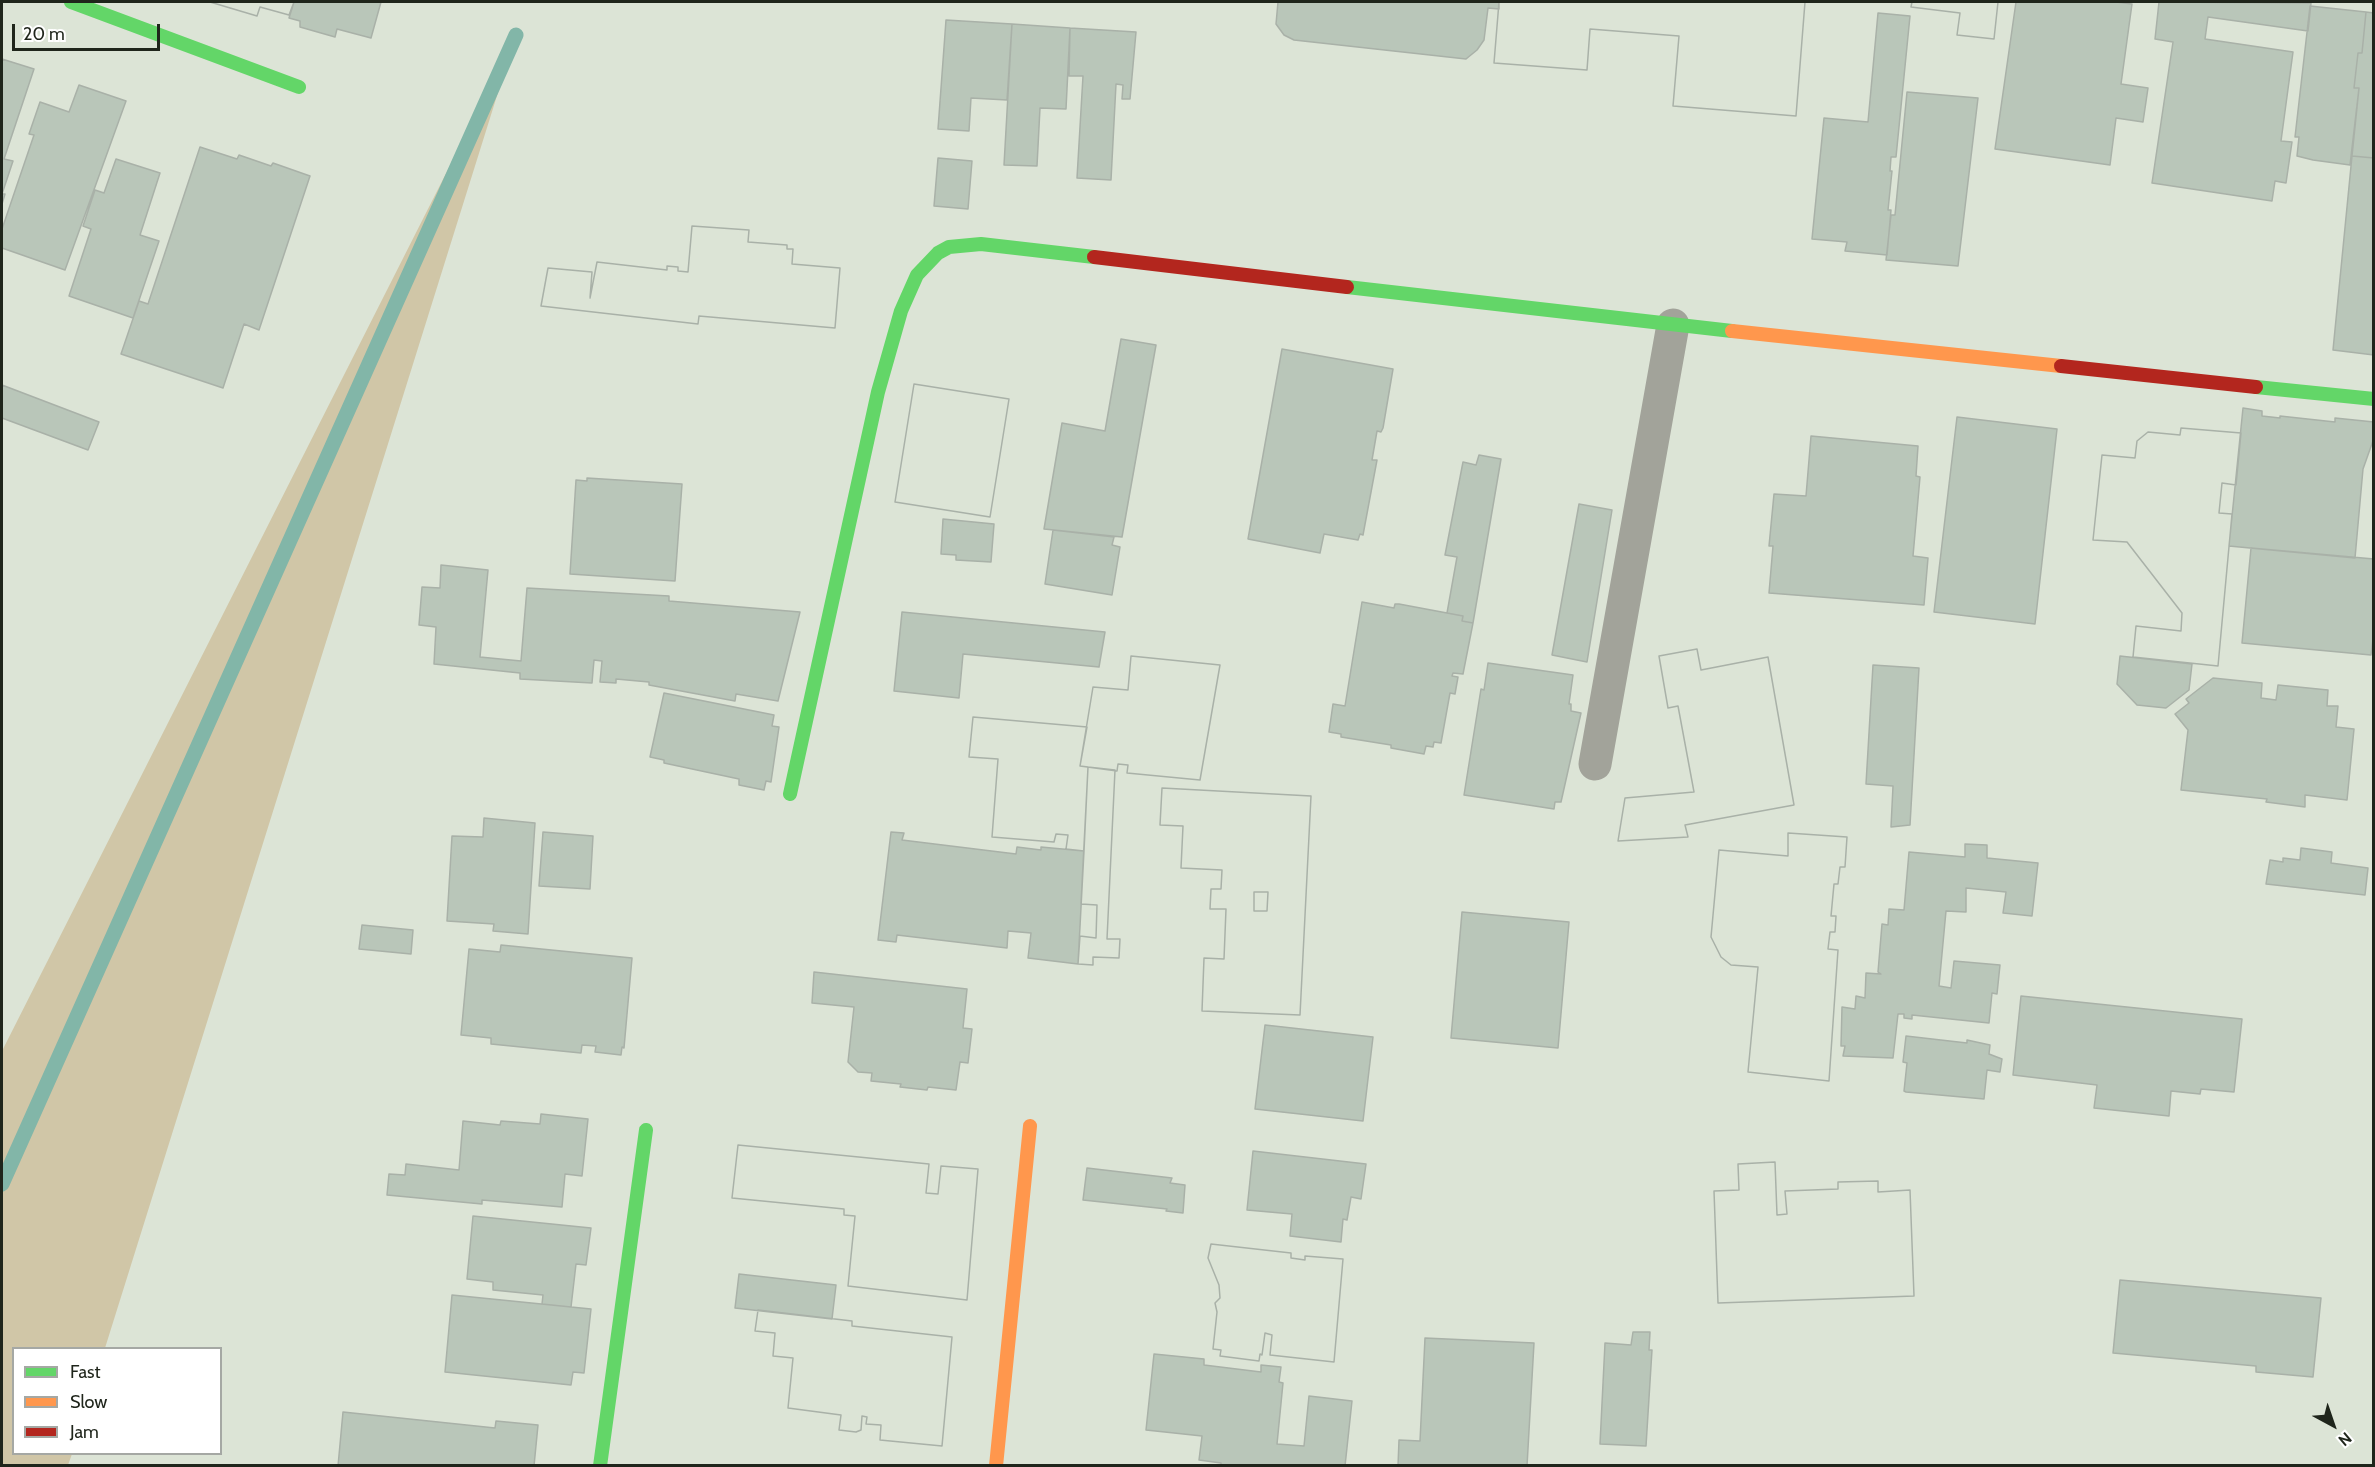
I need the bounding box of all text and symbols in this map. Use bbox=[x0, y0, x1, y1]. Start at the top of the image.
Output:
scale bar bbox=[15, 12, 164, 50]
text: 20 m bbox=[23, 23, 65, 45]
legend bbox=[12, 1347, 222, 1455]
text: Fast bbox=[70, 1361, 101, 1383]
text: Slow bbox=[70, 1391, 107, 1413]
north arrow bbox=[2303, 1395, 2363, 1455]
text: Jam bbox=[70, 1421, 99, 1443]
text: N bbox=[2334, 1428, 2355, 1450]

